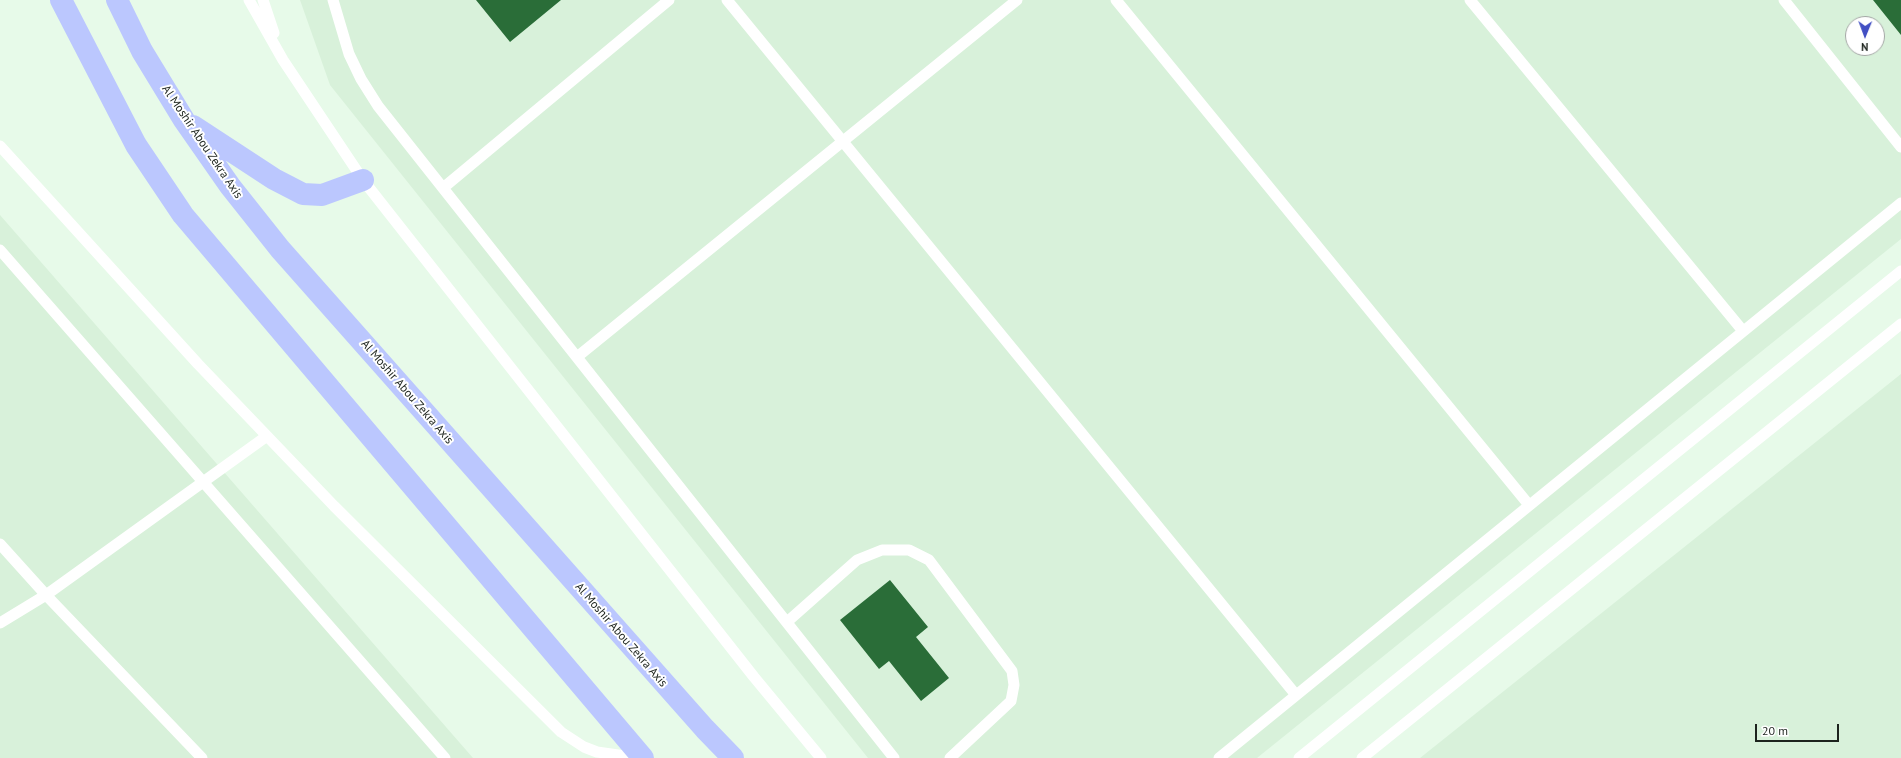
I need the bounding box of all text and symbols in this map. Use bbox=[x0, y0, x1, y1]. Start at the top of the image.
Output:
north arrow bbox=[1845, 16, 1885, 56]
text: N bbox=[1861, 40, 1869, 54]
street label: Al Moshir Abou Zekra Axis bbox=[159, 83, 245, 201]
street label: Al Moshir Abou Zekra Axis bbox=[358, 337, 456, 447]
street label: Al Moshir Abou Zekra Axis bbox=[572, 580, 670, 690]
scale bar bbox=[1757, 716, 1841, 742]
text: 20 m bbox=[1762, 723, 1788, 738]

